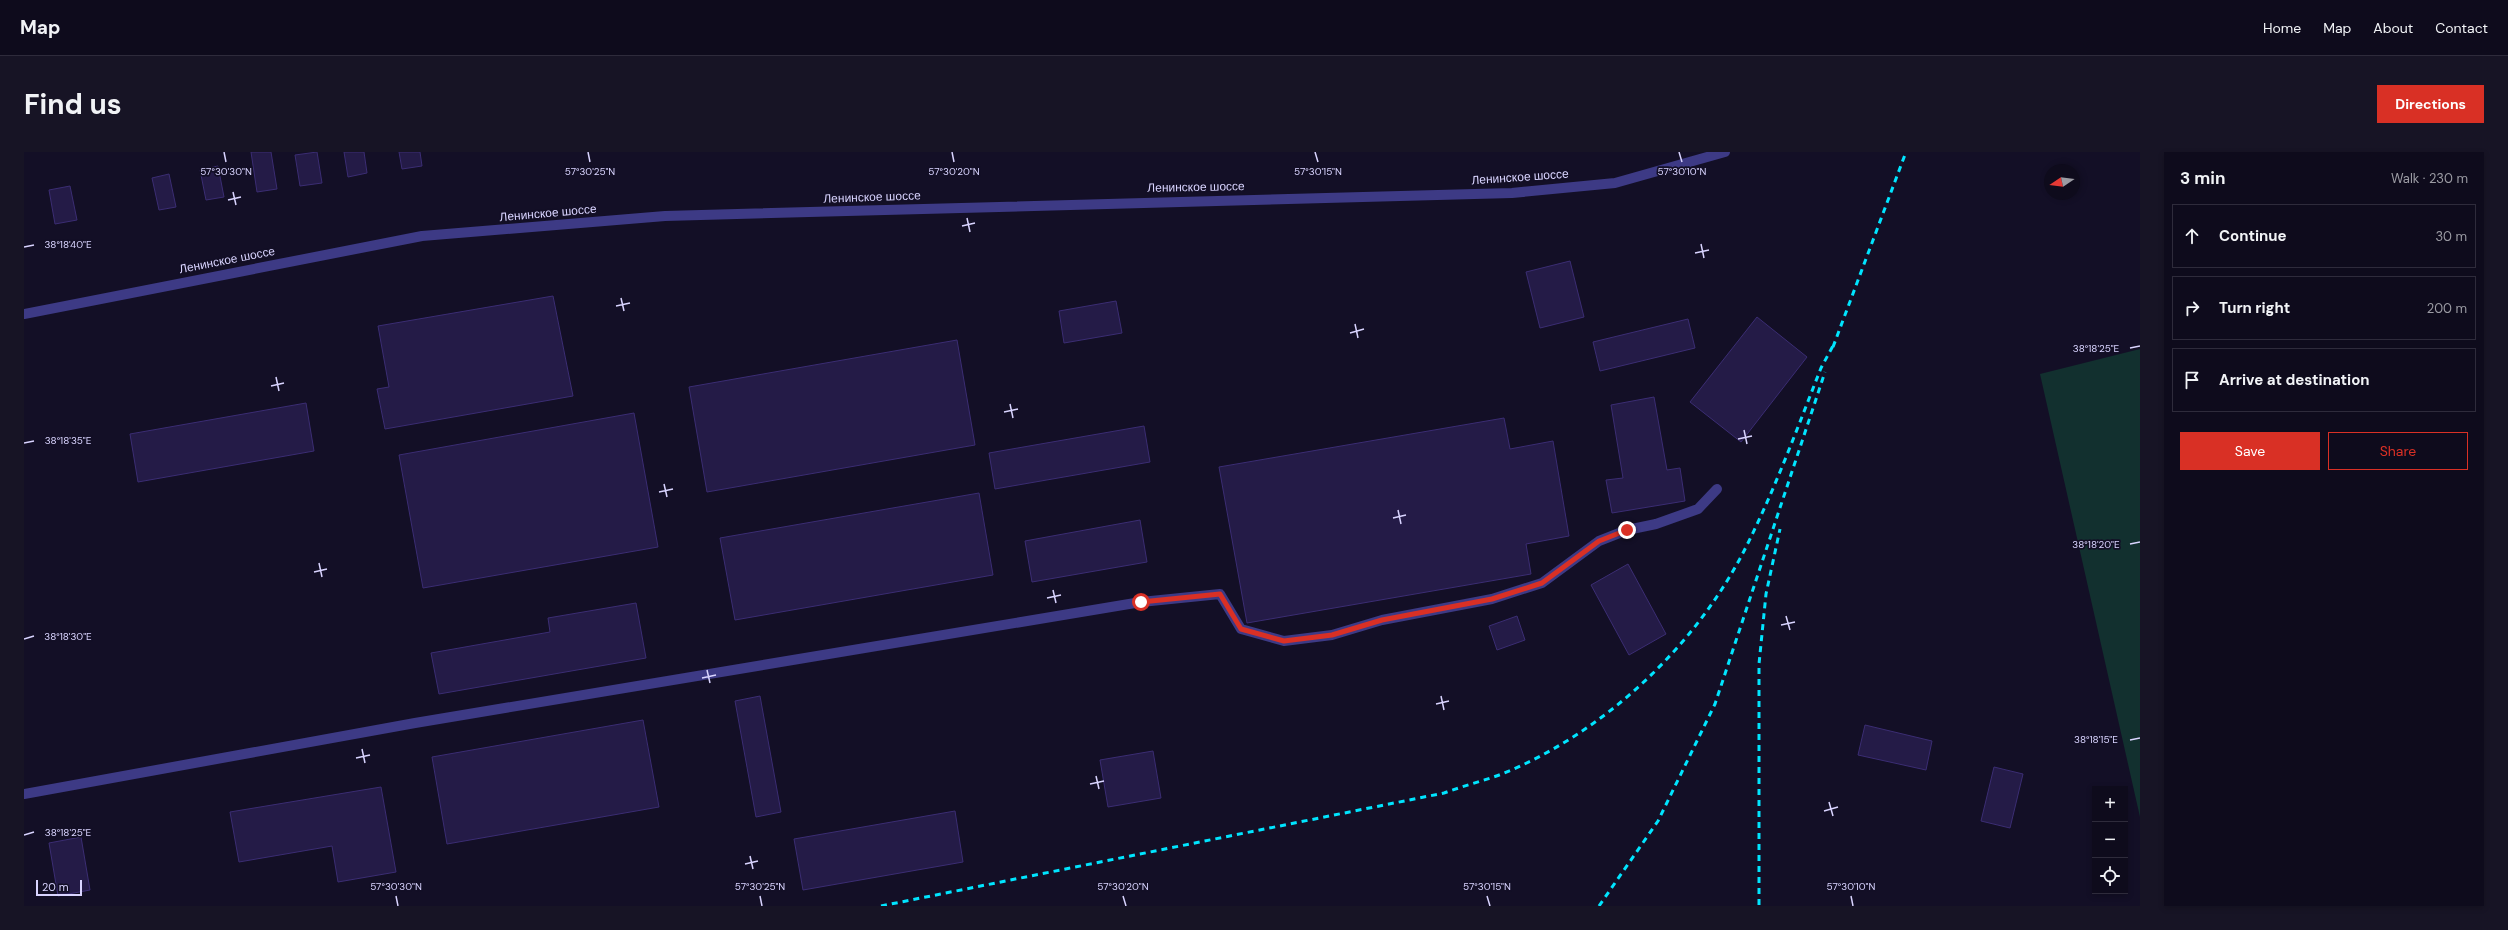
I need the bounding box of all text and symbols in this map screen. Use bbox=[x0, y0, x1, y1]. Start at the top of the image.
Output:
text: Map bbox=[20, 15, 60, 40]
text: Home bbox=[2263, 19, 2301, 37]
text: Map bbox=[2323, 19, 2351, 37]
text: About bbox=[2373, 19, 2413, 37]
text: Contact bbox=[2435, 19, 2488, 37]
button: Directions bbox=[2377, 85, 2484, 123]
text: Find us bbox=[24, 86, 122, 123]
north arrow bbox=[2044, 164, 2080, 200]
text: 57°30'30"N bbox=[200, 165, 252, 178]
text: 57°30'25"N bbox=[565, 165, 615, 178]
text: 57°30'20"N bbox=[928, 165, 980, 178]
text: 57°30'15"N bbox=[1294, 165, 1342, 178]
text: 57°30'10"N bbox=[1658, 165, 1706, 178]
street label: Ленинское шоссе bbox=[1471, 166, 1569, 188]
text: 3 min bbox=[2180, 167, 2225, 189]
text: Walk · 230 m bbox=[2391, 170, 2468, 187]
street label: Ленинское шоссе bbox=[1147, 178, 1245, 196]
street label: Ленинское шоссе bbox=[823, 187, 921, 207]
street label: Ленинское шоссе bbox=[499, 201, 598, 225]
icon: ahead bbox=[2181, 225, 2203, 247]
text: Continue bbox=[2219, 226, 2287, 246]
text: 30 m bbox=[2435, 228, 2467, 245]
text: 38°18'40"E bbox=[44, 238, 92, 251]
street label: Ленинское шоссе bbox=[178, 243, 277, 277]
icon: right bbox=[2181, 297, 2203, 319]
text: Turn right bbox=[2219, 298, 2290, 318]
text: 200 m bbox=[2427, 300, 2467, 317]
text: 38°18'25"E bbox=[2073, 342, 2120, 355]
icon: arrive bbox=[2181, 369, 2203, 391]
text: Arrive at destination bbox=[2219, 370, 2370, 390]
button: Save bbox=[2180, 432, 2320, 470]
button: Share bbox=[2328, 432, 2468, 470]
text: 38°18'35"E bbox=[45, 434, 92, 447]
route end bbox=[1618, 521, 1636, 539]
text: 38°18'20"E bbox=[2072, 538, 2120, 551]
route start bbox=[1132, 593, 1150, 611]
text: 38°18'30"E bbox=[44, 630, 92, 643]
text: 38°18'15"E bbox=[2074, 733, 2118, 746]
map controls bbox=[2092, 786, 2128, 894]
button: + bbox=[2092, 786, 2128, 822]
button: − bbox=[2092, 822, 2128, 858]
text: 38°18'25"E bbox=[45, 826, 92, 839]
button: locate bbox=[2092, 858, 2128, 894]
scale bar bbox=[36, 878, 82, 897]
text: 20 m bbox=[42, 880, 68, 894]
text: 57°30'30"N bbox=[370, 880, 422, 893]
text: 57°30'25"N bbox=[735, 880, 785, 893]
text: 57°30'20"N bbox=[1097, 880, 1149, 893]
text: 57°30'15"N bbox=[1463, 880, 1511, 893]
text: 57°30'10"N bbox=[1827, 880, 1875, 893]

